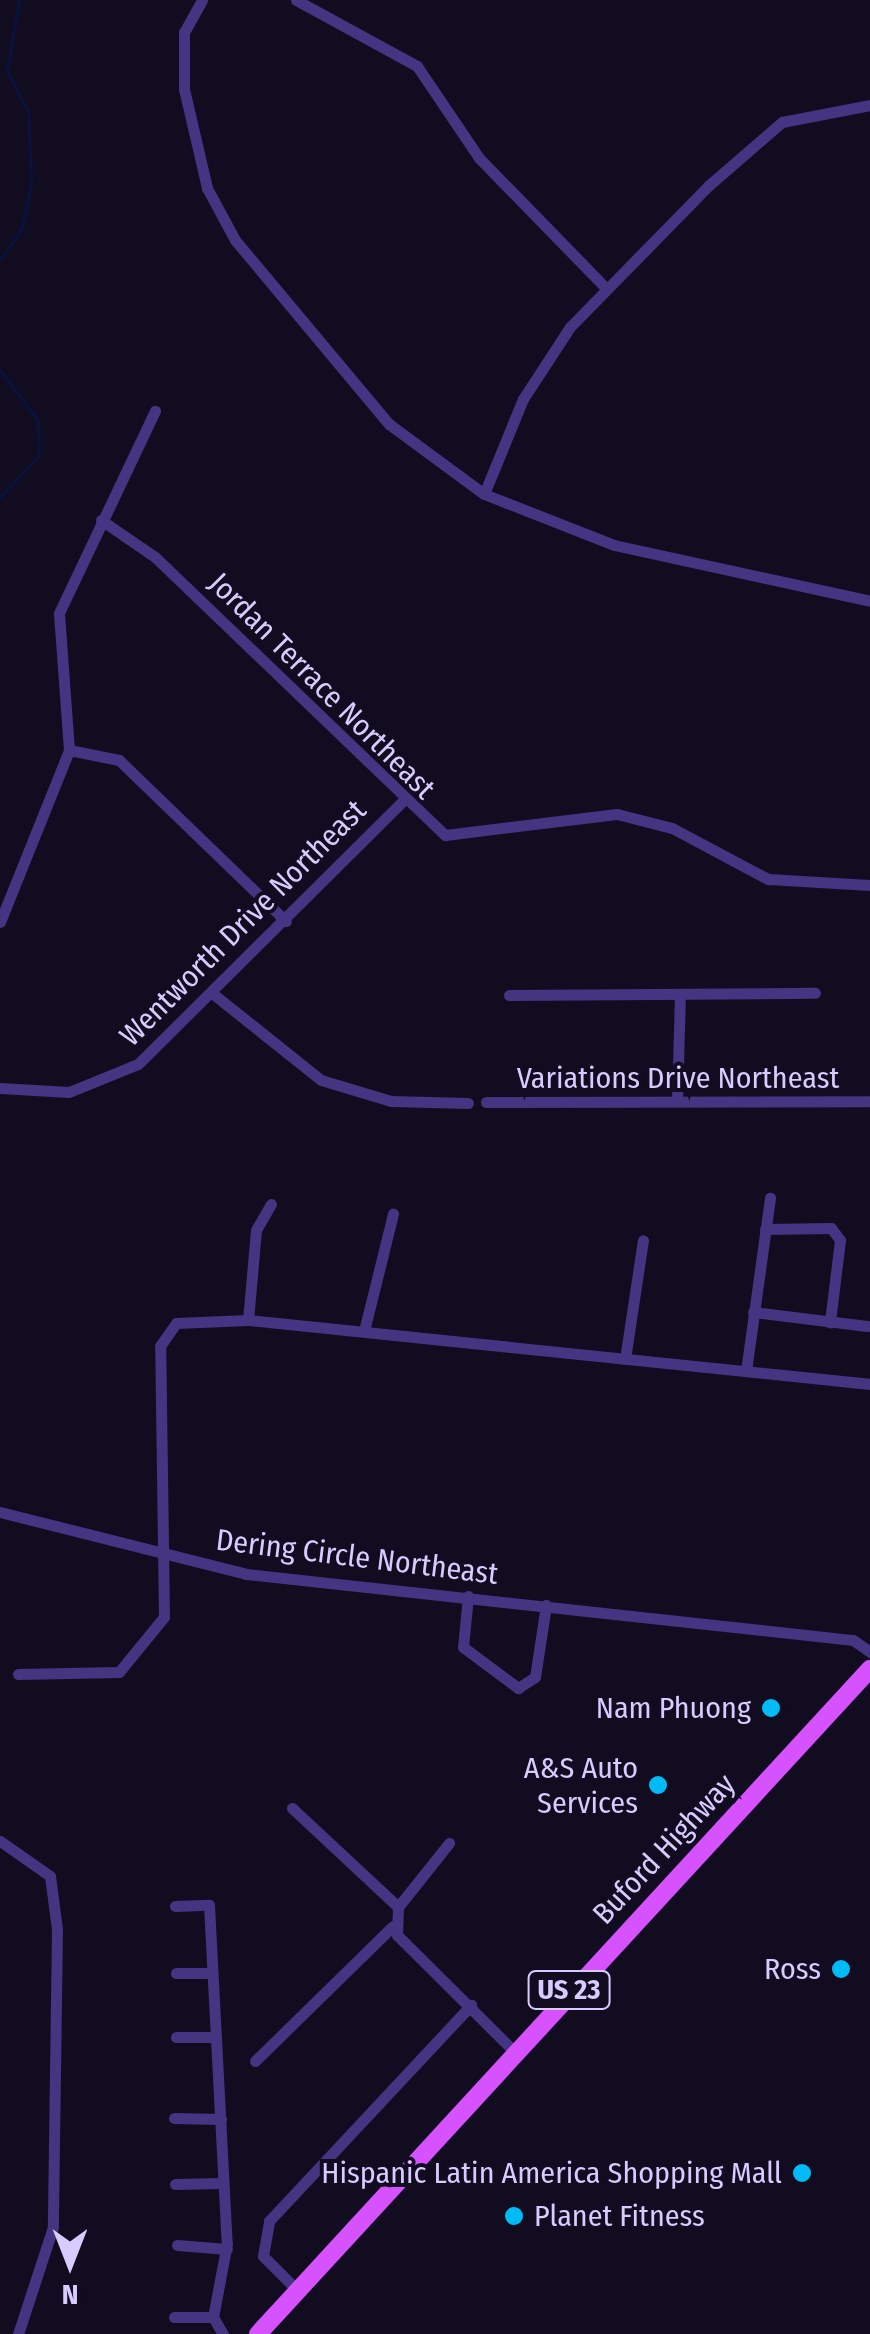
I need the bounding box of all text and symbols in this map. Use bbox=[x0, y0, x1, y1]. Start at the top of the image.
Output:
street label: Jordan Terrace Northeast bbox=[201, 565, 443, 807]
street label: Wentworth Drive Northeast bbox=[112, 792, 374, 1054]
street label: Variations Drive Northeast bbox=[517, 1060, 839, 1096]
street label: Dering Circle Northeast bbox=[214, 1522, 500, 1592]
place label: Nam Phuong bbox=[596, 1690, 751, 1726]
marker: Nam Phuong bbox=[760, 1697, 782, 1719]
place label: A&S Auto Services bbox=[524, 1750, 638, 1820]
street label: Buford Highway bbox=[585, 1766, 743, 1932]
marker: A&S Auto Services bbox=[647, 1774, 669, 1796]
place label: Ross bbox=[764, 1951, 821, 1987]
marker: Ross bbox=[830, 1958, 852, 1980]
road number: US 23 bbox=[526, 1967, 612, 2013]
place label: Hispanic Latin America Shopping Mall bbox=[321, 2155, 782, 2191]
marker: Hispanic Latin America Shopping Mall bbox=[791, 2162, 813, 2184]
place label: Planet Fitness bbox=[534, 2198, 705, 2234]
marker: Planet Fitness bbox=[503, 2205, 525, 2227]
north arrow bbox=[20, 2214, 120, 2314]
text: N bbox=[62, 2278, 78, 2311]

